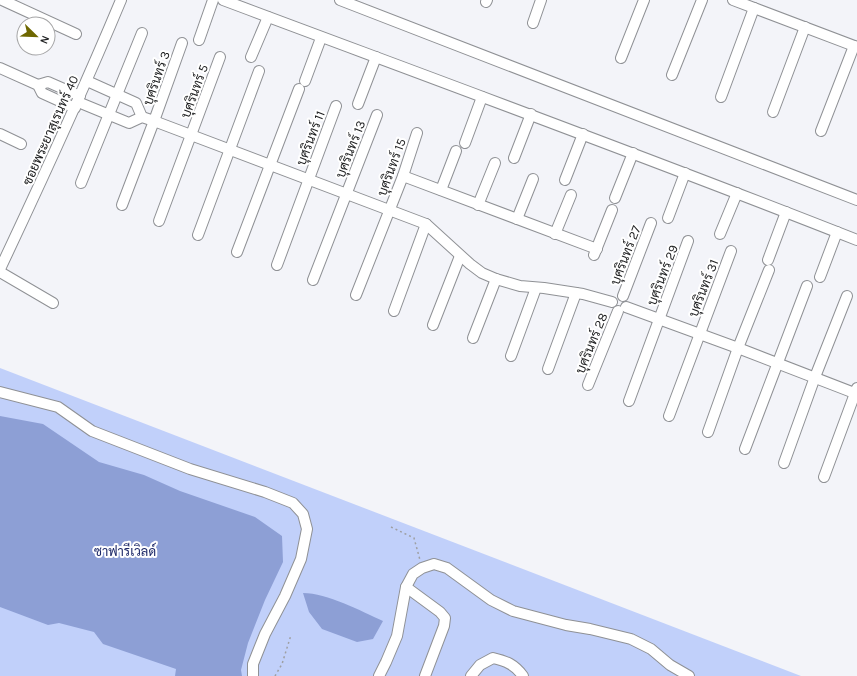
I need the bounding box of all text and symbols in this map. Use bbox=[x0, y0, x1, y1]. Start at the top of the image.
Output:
north arrow bbox=[16, 16, 56, 56]
text: N bbox=[37, 34, 52, 46]
street label: บุศรินทร์ 3 bbox=[138, 48, 175, 108]
street label: บุศรินทร์ 5 bbox=[176, 62, 213, 121]
street label: ซอยพระยาสุเรนทร์ 40 bbox=[18, 72, 83, 188]
street label: บุศรินทร์ 11 bbox=[291, 108, 330, 168]
street label: บุศรินทร์ 13 bbox=[331, 117, 370, 181]
street label: บุศรินทร์ 15 bbox=[372, 136, 411, 199]
street label: บุศรินทร์ 27 bbox=[605, 223, 646, 288]
street label: บุศรินทร์ 29 bbox=[642, 242, 683, 308]
street label: บุศรินทร์ 31 bbox=[684, 256, 723, 320]
street label: บุศรินทร์ 28 bbox=[571, 310, 612, 377]
park label: ซาฟารีเวิลด์ bbox=[94, 542, 156, 559]

